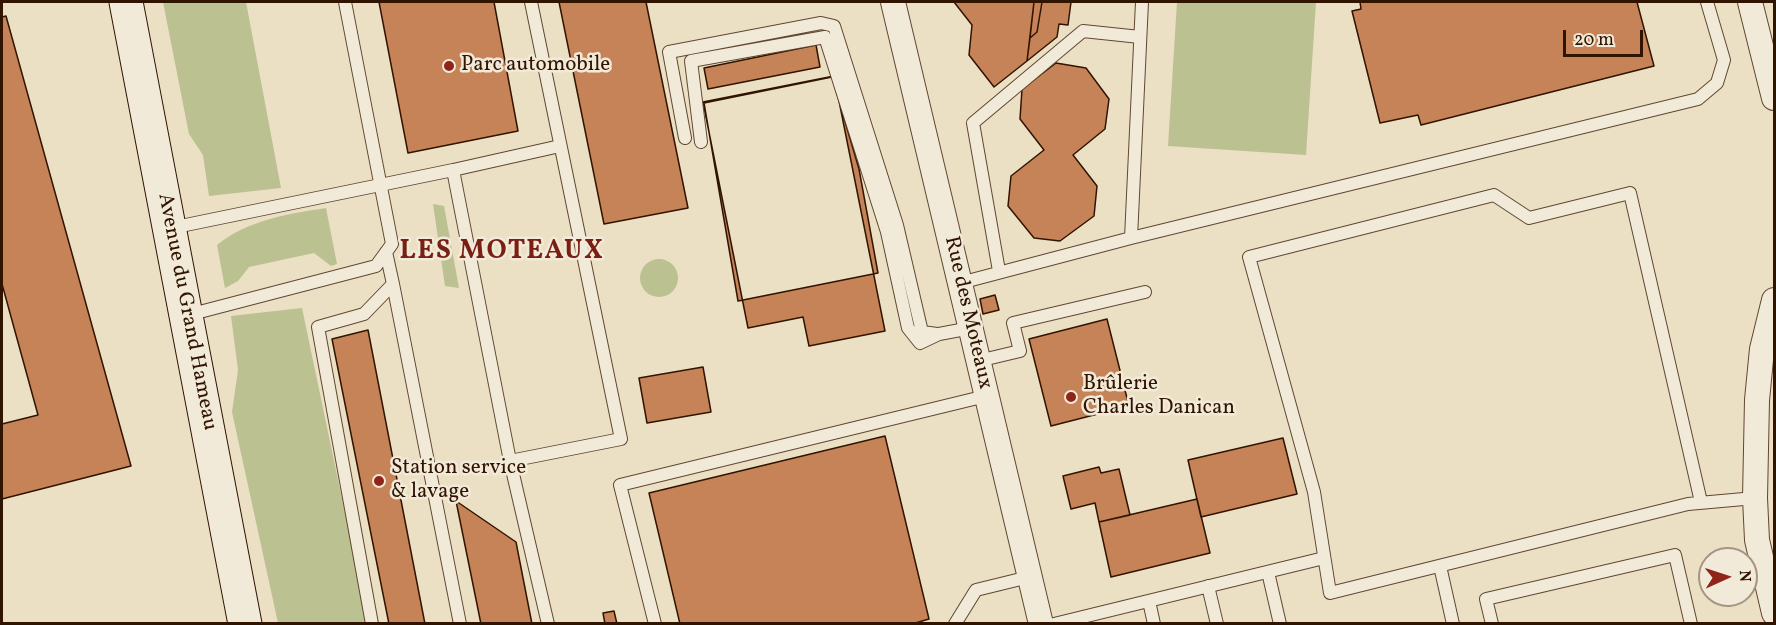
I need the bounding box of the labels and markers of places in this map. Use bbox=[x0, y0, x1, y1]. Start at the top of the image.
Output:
place label: Parc automobile bbox=[461, 53, 610, 79]
marker: Parc automobile bbox=[442, 59, 456, 73]
place label: Brûlerie Charles Danican bbox=[1083, 372, 1235, 422]
marker: Brûlerie Charles Danican bbox=[1064, 390, 1078, 404]
place label: Station service & lavage bbox=[391, 456, 526, 506]
marker: Station service & lavage bbox=[372, 474, 386, 488]

